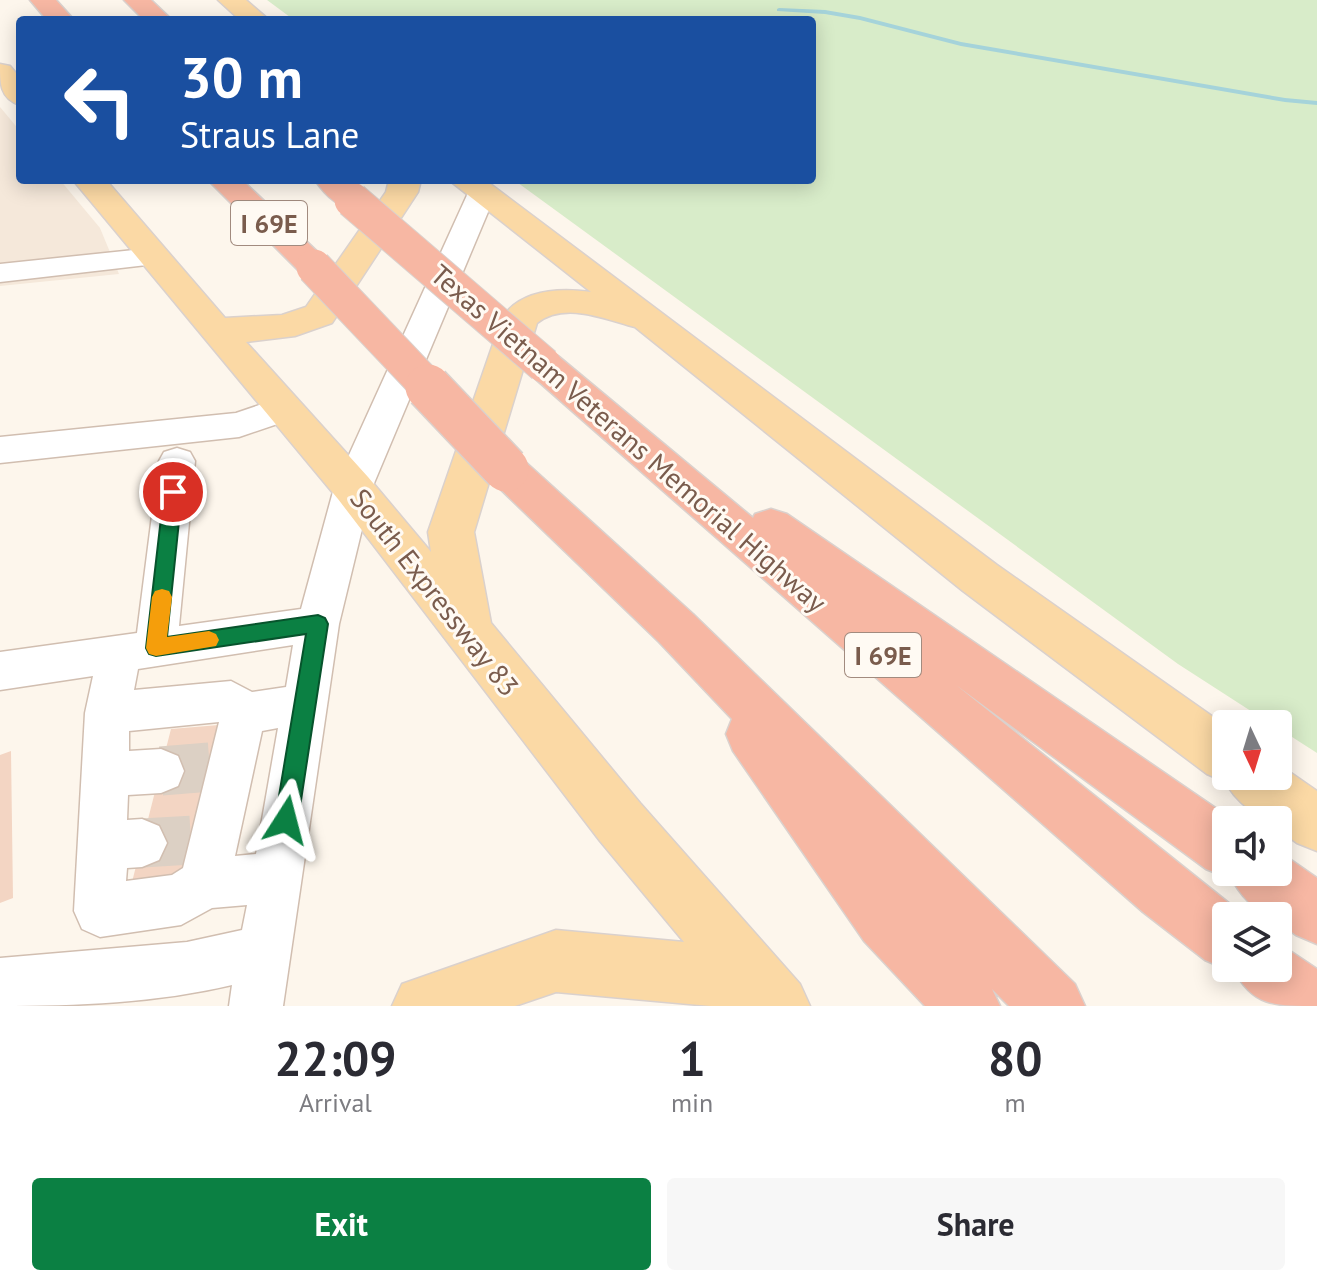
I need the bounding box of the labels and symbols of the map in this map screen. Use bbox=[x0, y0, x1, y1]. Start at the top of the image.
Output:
road number: I 69E bbox=[231, 201, 307, 245]
street label: Texas Vietnam Veterans Memorial Highway bbox=[423, 256, 835, 620]
pin bbox=[139, 458, 207, 526]
street label: South Expressway 83 bbox=[342, 481, 528, 703]
road number: I 69E bbox=[845, 633, 921, 677]
north arrow bbox=[1212, 710, 1292, 790]
position arrow bbox=[244, 778, 328, 862]

